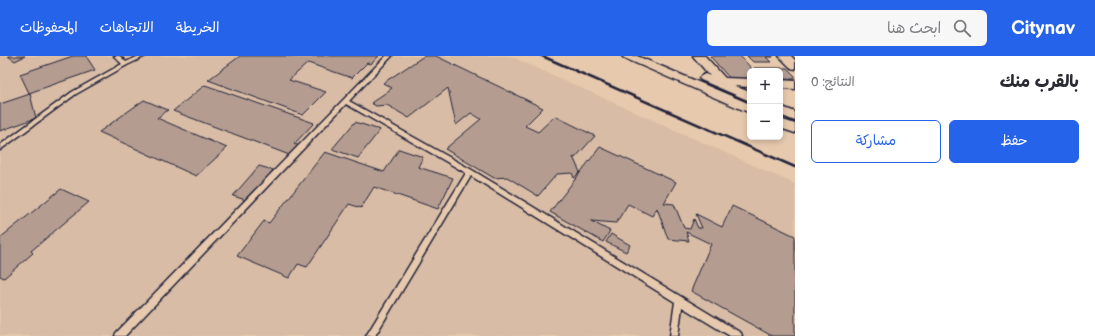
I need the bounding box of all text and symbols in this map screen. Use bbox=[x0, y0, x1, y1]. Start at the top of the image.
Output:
search box bbox=[707, 10, 987, 46]
icon: search bbox=[951, 17, 973, 39]
text: Citynav bbox=[1011, 17, 1075, 40]
text: المحفوظات bbox=[20, 19, 78, 36]
text: الاتجاهات bbox=[100, 19, 154, 36]
text: الخريطة bbox=[176, 19, 219, 36]
text: ابحث هنا bbox=[887, 19, 941, 38]
map controls bbox=[747, 68, 783, 140]
button: + bbox=[747, 68, 783, 104]
text: بالقرب منك bbox=[1000, 72, 1079, 92]
text: النتائج: 0 bbox=[811, 74, 855, 90]
button: − bbox=[747, 104, 783, 140]
button: مشاركة bbox=[811, 120, 941, 163]
button: حفظ bbox=[949, 120, 1079, 163]

